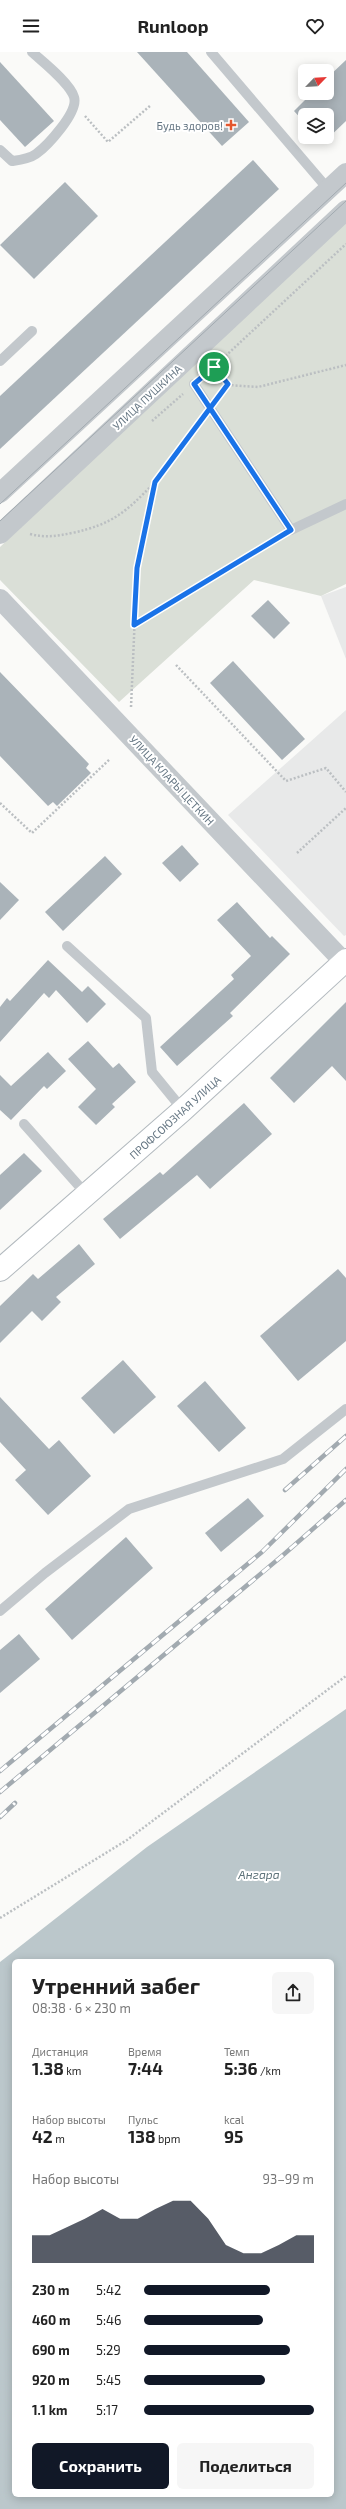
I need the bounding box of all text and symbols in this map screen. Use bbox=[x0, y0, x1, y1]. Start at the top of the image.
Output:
icon: menu bbox=[20, 15, 42, 37]
text: Runloop bbox=[137, 15, 209, 37]
icon: heart bbox=[304, 15, 326, 37]
north arrow bbox=[298, 64, 334, 100]
map controls bbox=[298, 64, 334, 144]
button: layers bbox=[298, 108, 334, 144]
place label: Будь здоров! bbox=[157, 119, 223, 133]
marker: Будь здоров! bbox=[226, 120, 236, 130]
pin bbox=[197, 350, 231, 384]
icon: arrive bbox=[203, 356, 225, 378]
street label: УЛИЦА ПУШКИНА bbox=[110, 362, 184, 432]
street label: УЛИЦА КЛАРЫ ЦЕТКИН bbox=[127, 732, 217, 828]
street label: ПРОФСОЮЗНАЯ УЛИЦА bbox=[127, 1073, 223, 1161]
water label: Ангара bbox=[237, 1867, 280, 1881]
text: Утренний забег bbox=[32, 1972, 200, 1998]
button: share bbox=[272, 1972, 314, 2014]
text: 08:38 · 6 × 230 m bbox=[32, 2000, 131, 2016]
text: Дистанция bbox=[32, 2045, 88, 2058]
text: Время bbox=[128, 2045, 161, 2058]
text: Темп bbox=[224, 2045, 250, 2058]
text: 1.38 bbox=[32, 2058, 64, 2078]
text: 7:44 bbox=[128, 2058, 163, 2078]
text: 5:36 bbox=[224, 2058, 257, 2078]
text: km bbox=[64, 2064, 81, 2077]
text: /km bbox=[257, 2064, 281, 2077]
text: Набор высоты bbox=[32, 2113, 106, 2126]
text: Пульс bbox=[128, 2113, 158, 2126]
text: kcal bbox=[224, 2113, 244, 2126]
text: 42 bbox=[32, 2126, 53, 2146]
text: 138 bbox=[128, 2126, 156, 2146]
text: 95 bbox=[224, 2126, 243, 2146]
text: m bbox=[53, 2132, 65, 2145]
text: bpm bbox=[156, 2132, 180, 2145]
text: Набор высоты bbox=[32, 2171, 119, 2187]
text: 93–99 m bbox=[262, 2171, 314, 2187]
text: 230 m bbox=[32, 2282, 69, 2298]
text: 5:42 bbox=[96, 2282, 121, 2298]
text: 460 m bbox=[32, 2312, 70, 2328]
text: 5:46 bbox=[96, 2312, 121, 2328]
text: 690 m bbox=[32, 2342, 70, 2358]
text: 5:29 bbox=[96, 2342, 121, 2358]
text: 920 m bbox=[32, 2372, 70, 2388]
text: 5:45 bbox=[96, 2372, 121, 2388]
text: 1.1 km bbox=[32, 2402, 67, 2418]
text: 5:17 bbox=[96, 2402, 118, 2418]
button: Сохранить bbox=[32, 2443, 169, 2489]
button: Поделиться bbox=[177, 2443, 314, 2489]

